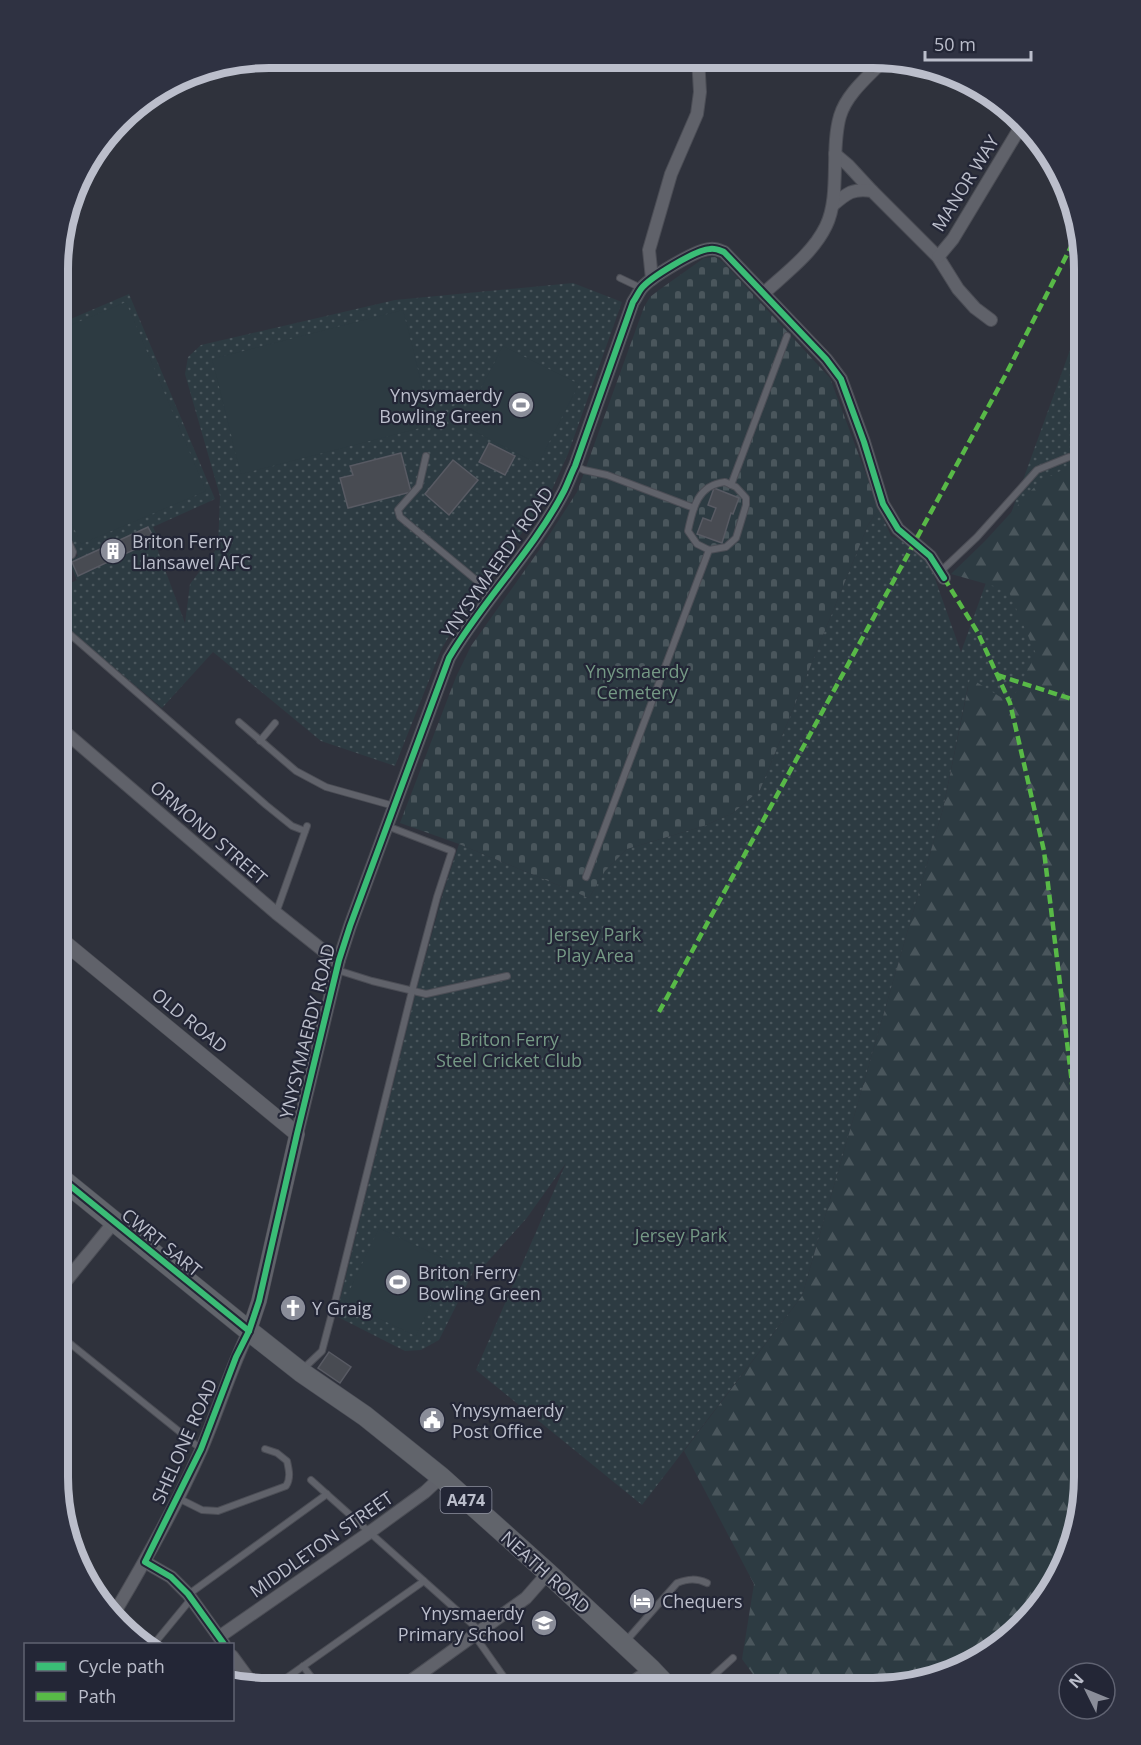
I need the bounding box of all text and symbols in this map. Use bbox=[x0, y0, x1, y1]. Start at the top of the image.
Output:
scale bar bbox=[925, 24, 1032, 62]
text: 50 m bbox=[934, 32, 976, 56]
street label: MANOR WAY bbox=[926, 130, 1005, 236]
place label: Ynysymaerdy Bowling Green bbox=[379, 383, 503, 428]
sports icon: Ynysymaerdy Bowling Green bbox=[506, 390, 536, 420]
street label: YNYSYMAERDY ROAD bbox=[436, 482, 558, 642]
place label: Briton Ferry Llansawel AFC bbox=[132, 529, 251, 574]
building icon: Briton Ferry Llansawel AFC bbox=[98, 536, 128, 566]
park label: Ynysmaerdy Cemetery bbox=[586, 659, 689, 704]
street label: ORMOND STREET bbox=[146, 775, 273, 889]
park label: Jersey Park Play Area bbox=[547, 922, 642, 967]
street label: YNYSYMAERDY ROAD bbox=[274, 941, 340, 1121]
street label: OLD ROAD bbox=[147, 982, 233, 1058]
park label: Briton Ferry Steel Cricket Club bbox=[436, 1027, 582, 1072]
street label: CWRT SART bbox=[117, 1202, 207, 1282]
park label: Jersey Park bbox=[633, 1223, 728, 1247]
place label: Briton Ferry Bowling Green bbox=[418, 1260, 541, 1305]
sports icon: Briton Ferry Bowling Green bbox=[383, 1267, 413, 1297]
church icon: Y Graig bbox=[278, 1293, 308, 1323]
place label: Y Graig bbox=[312, 1296, 372, 1320]
street label: SHELONE ROAD bbox=[146, 1375, 222, 1507]
place label: Ynysymaerdy Post Office bbox=[452, 1398, 565, 1443]
public building icon: Ynysymaerdy Post Office bbox=[417, 1405, 447, 1435]
street label: MIDDLETON STREET bbox=[245, 1485, 397, 1602]
road number: A474 bbox=[440, 1487, 492, 1513]
street label: NEATH ROAD bbox=[496, 1525, 596, 1619]
hotel icon: Chequers bbox=[627, 1586, 657, 1616]
place label: Chequers bbox=[662, 1589, 743, 1613]
place label: Ynysmaerdy Primary School bbox=[398, 1601, 525, 1646]
school or university icon: Ynysmaerdy Primary School bbox=[529, 1608, 559, 1638]
legend bbox=[24, 1643, 234, 1721]
text: Cycle path bbox=[78, 1654, 165, 1678]
north arrow bbox=[1057, 1661, 1117, 1721]
text: N bbox=[1064, 1669, 1089, 1693]
text: Path bbox=[78, 1684, 116, 1708]

